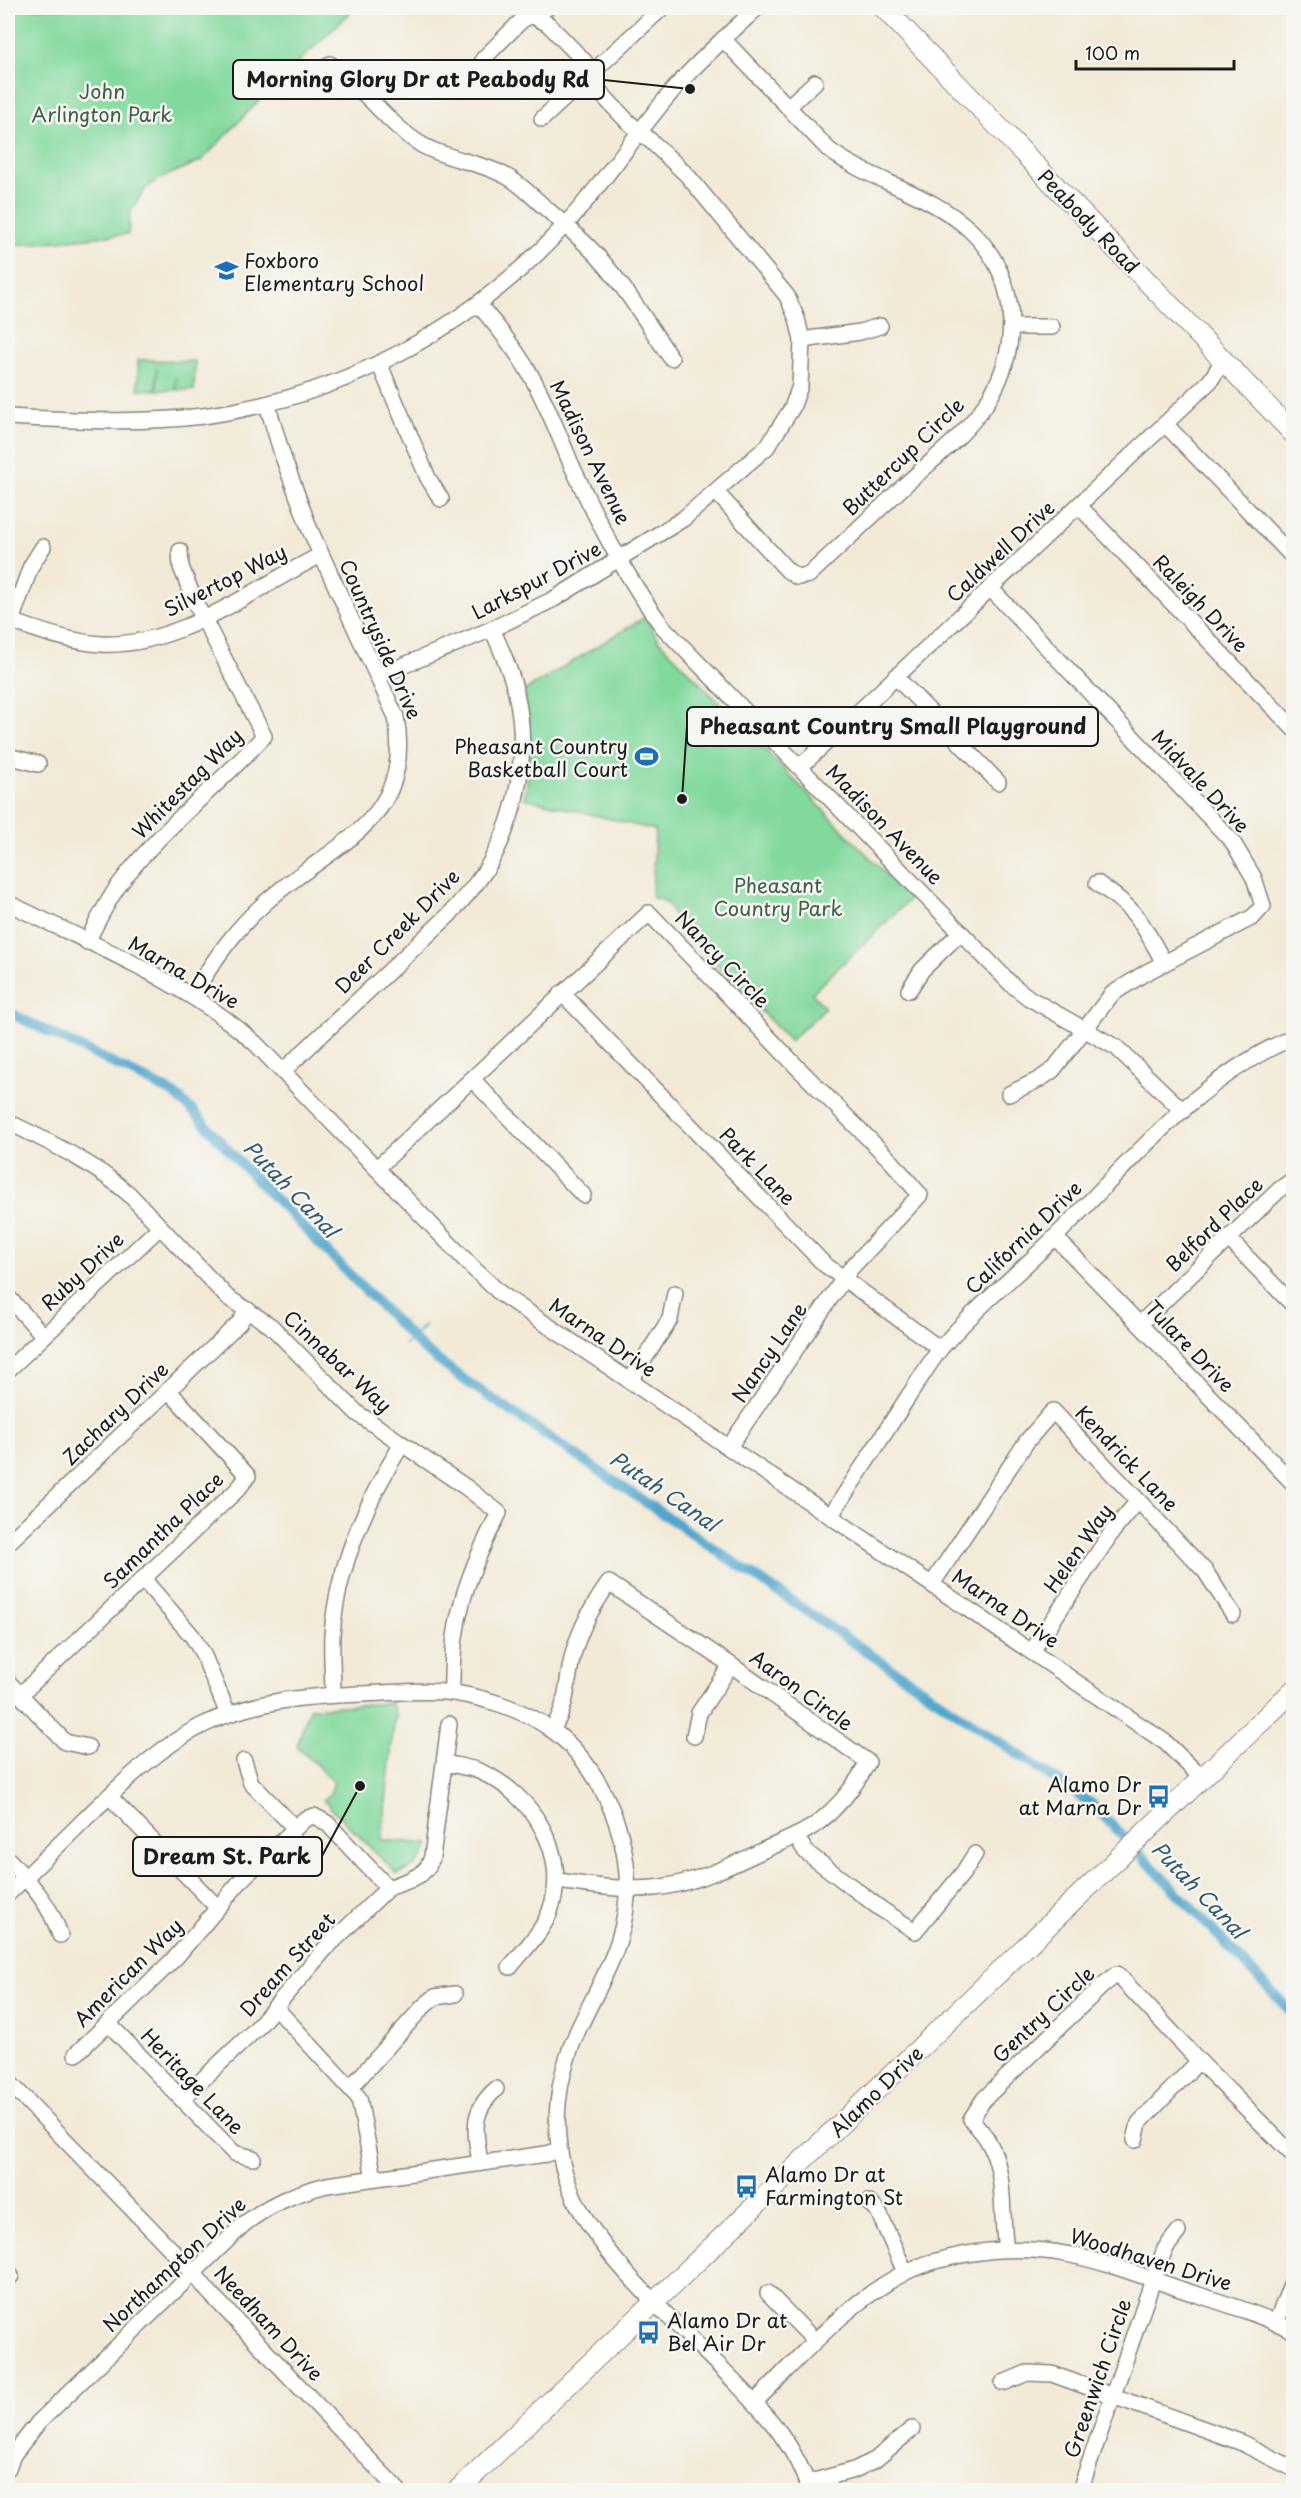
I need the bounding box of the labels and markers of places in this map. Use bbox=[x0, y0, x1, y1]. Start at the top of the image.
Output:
callout: Morning Glory Dr at Peabody Rd bbox=[233, 60, 604, 99]
place label: Foxboro Elementary School bbox=[244, 245, 424, 298]
school or university icon: Foxboro Elementary School bbox=[213, 258, 239, 284]
callout: Pheasant Country Small Playground bbox=[687, 707, 1098, 746]
place label: Pheasant Country Basketball Court bbox=[454, 731, 628, 784]
sports icon: Pheasant Country Basketball Court bbox=[633, 744, 659, 770]
place label: Alamo Dr at Marna Dr bbox=[1019, 1769, 1142, 1822]
bus stop icon: Alamo Dr at Marna Dr bbox=[1146, 1783, 1172, 1809]
callout: Dream St. Park bbox=[133, 1837, 322, 1876]
place label: Alamo Dr at Farmington St bbox=[765, 2159, 903, 2212]
bus stop icon: Alamo Dr at Farmington St bbox=[734, 2173, 760, 2199]
place label: Alamo Dr at Bel Air Dr bbox=[667, 2305, 787, 2358]
bus stop icon: Alamo Dr at Bel Air Dr bbox=[636, 2319, 662, 2345]

